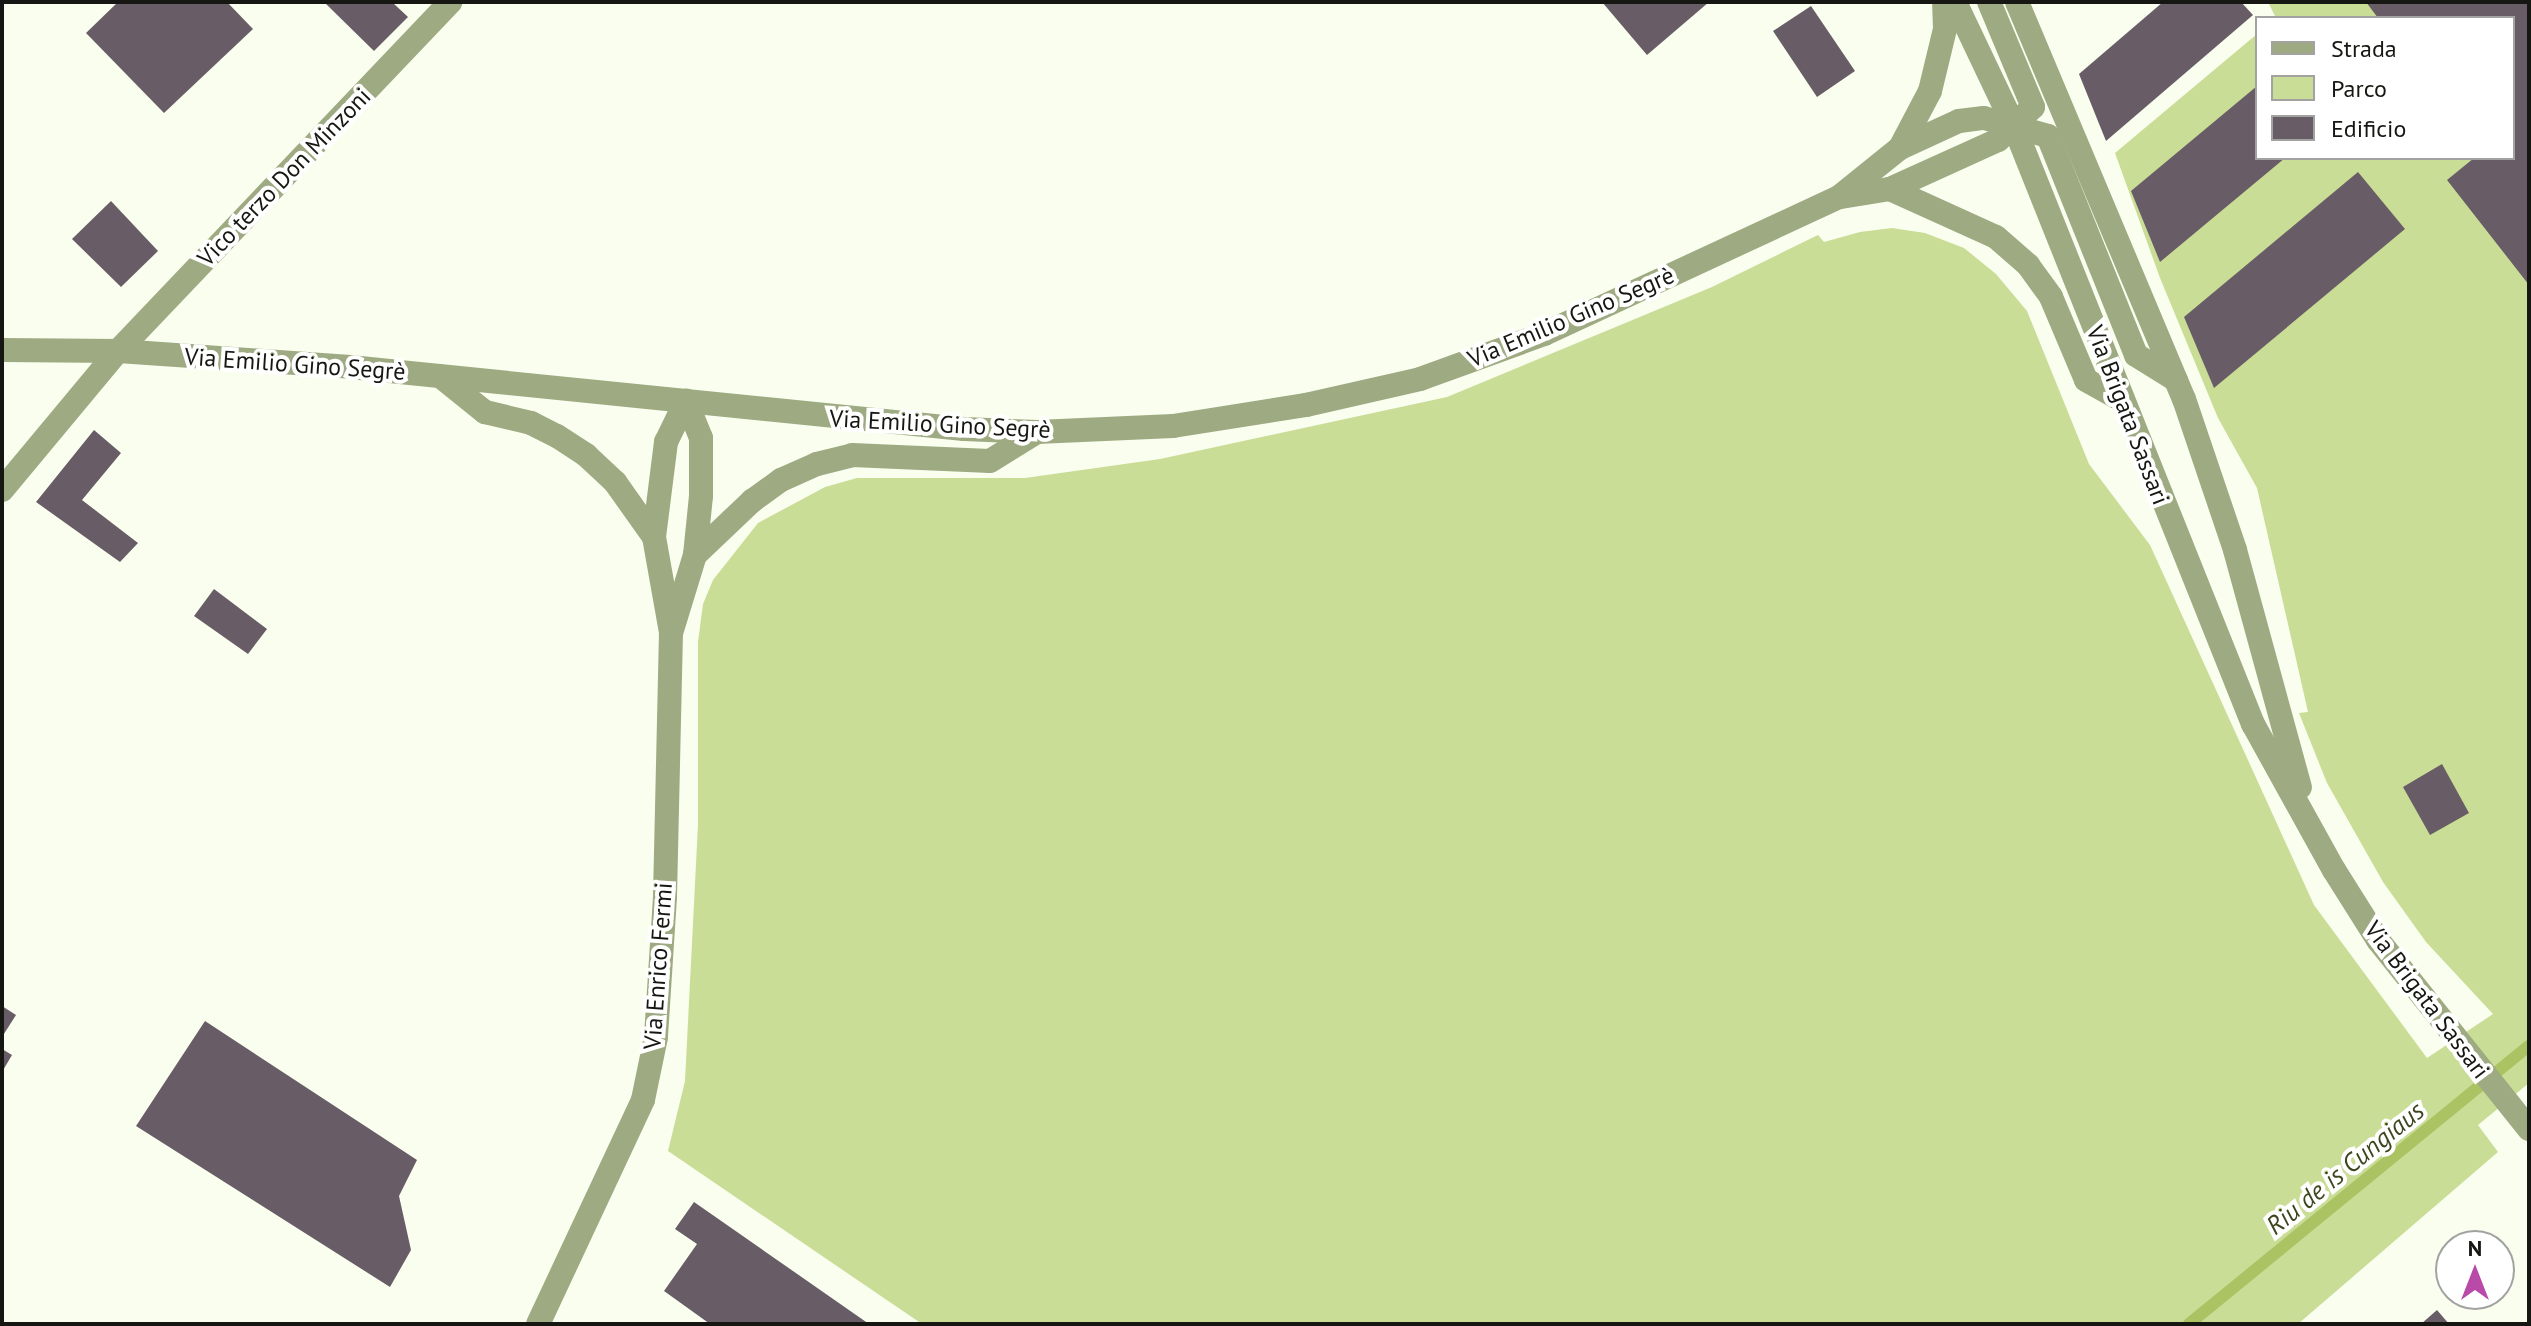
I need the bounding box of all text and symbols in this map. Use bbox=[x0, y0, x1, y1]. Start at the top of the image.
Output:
legend bbox=[2255, 16, 2515, 160]
text: Strada bbox=[2331, 33, 2397, 64]
text: Parco bbox=[2331, 73, 2387, 104]
street label: Vico terzo Don Minzoni bbox=[191, 82, 377, 272]
text: Edificio bbox=[2331, 113, 2406, 144]
street label: Via Emilio Gino Segrè bbox=[1464, 261, 1678, 373]
street label: Via Brigata Sassari bbox=[2081, 321, 2175, 509]
street label: Via Emilio Gino Segrè bbox=[184, 342, 406, 386]
street label: Via Emilio Gino Segrè bbox=[829, 404, 1051, 444]
street label: Via Enrico Fermi bbox=[638, 882, 678, 1050]
street label: Via Brigata Sassari bbox=[2358, 916, 2496, 1084]
water label: Riu de is Cungiaus bbox=[2260, 1095, 2430, 1241]
north arrow bbox=[2435, 1230, 2515, 1310]
text: N bbox=[2468, 1234, 2482, 1262]

